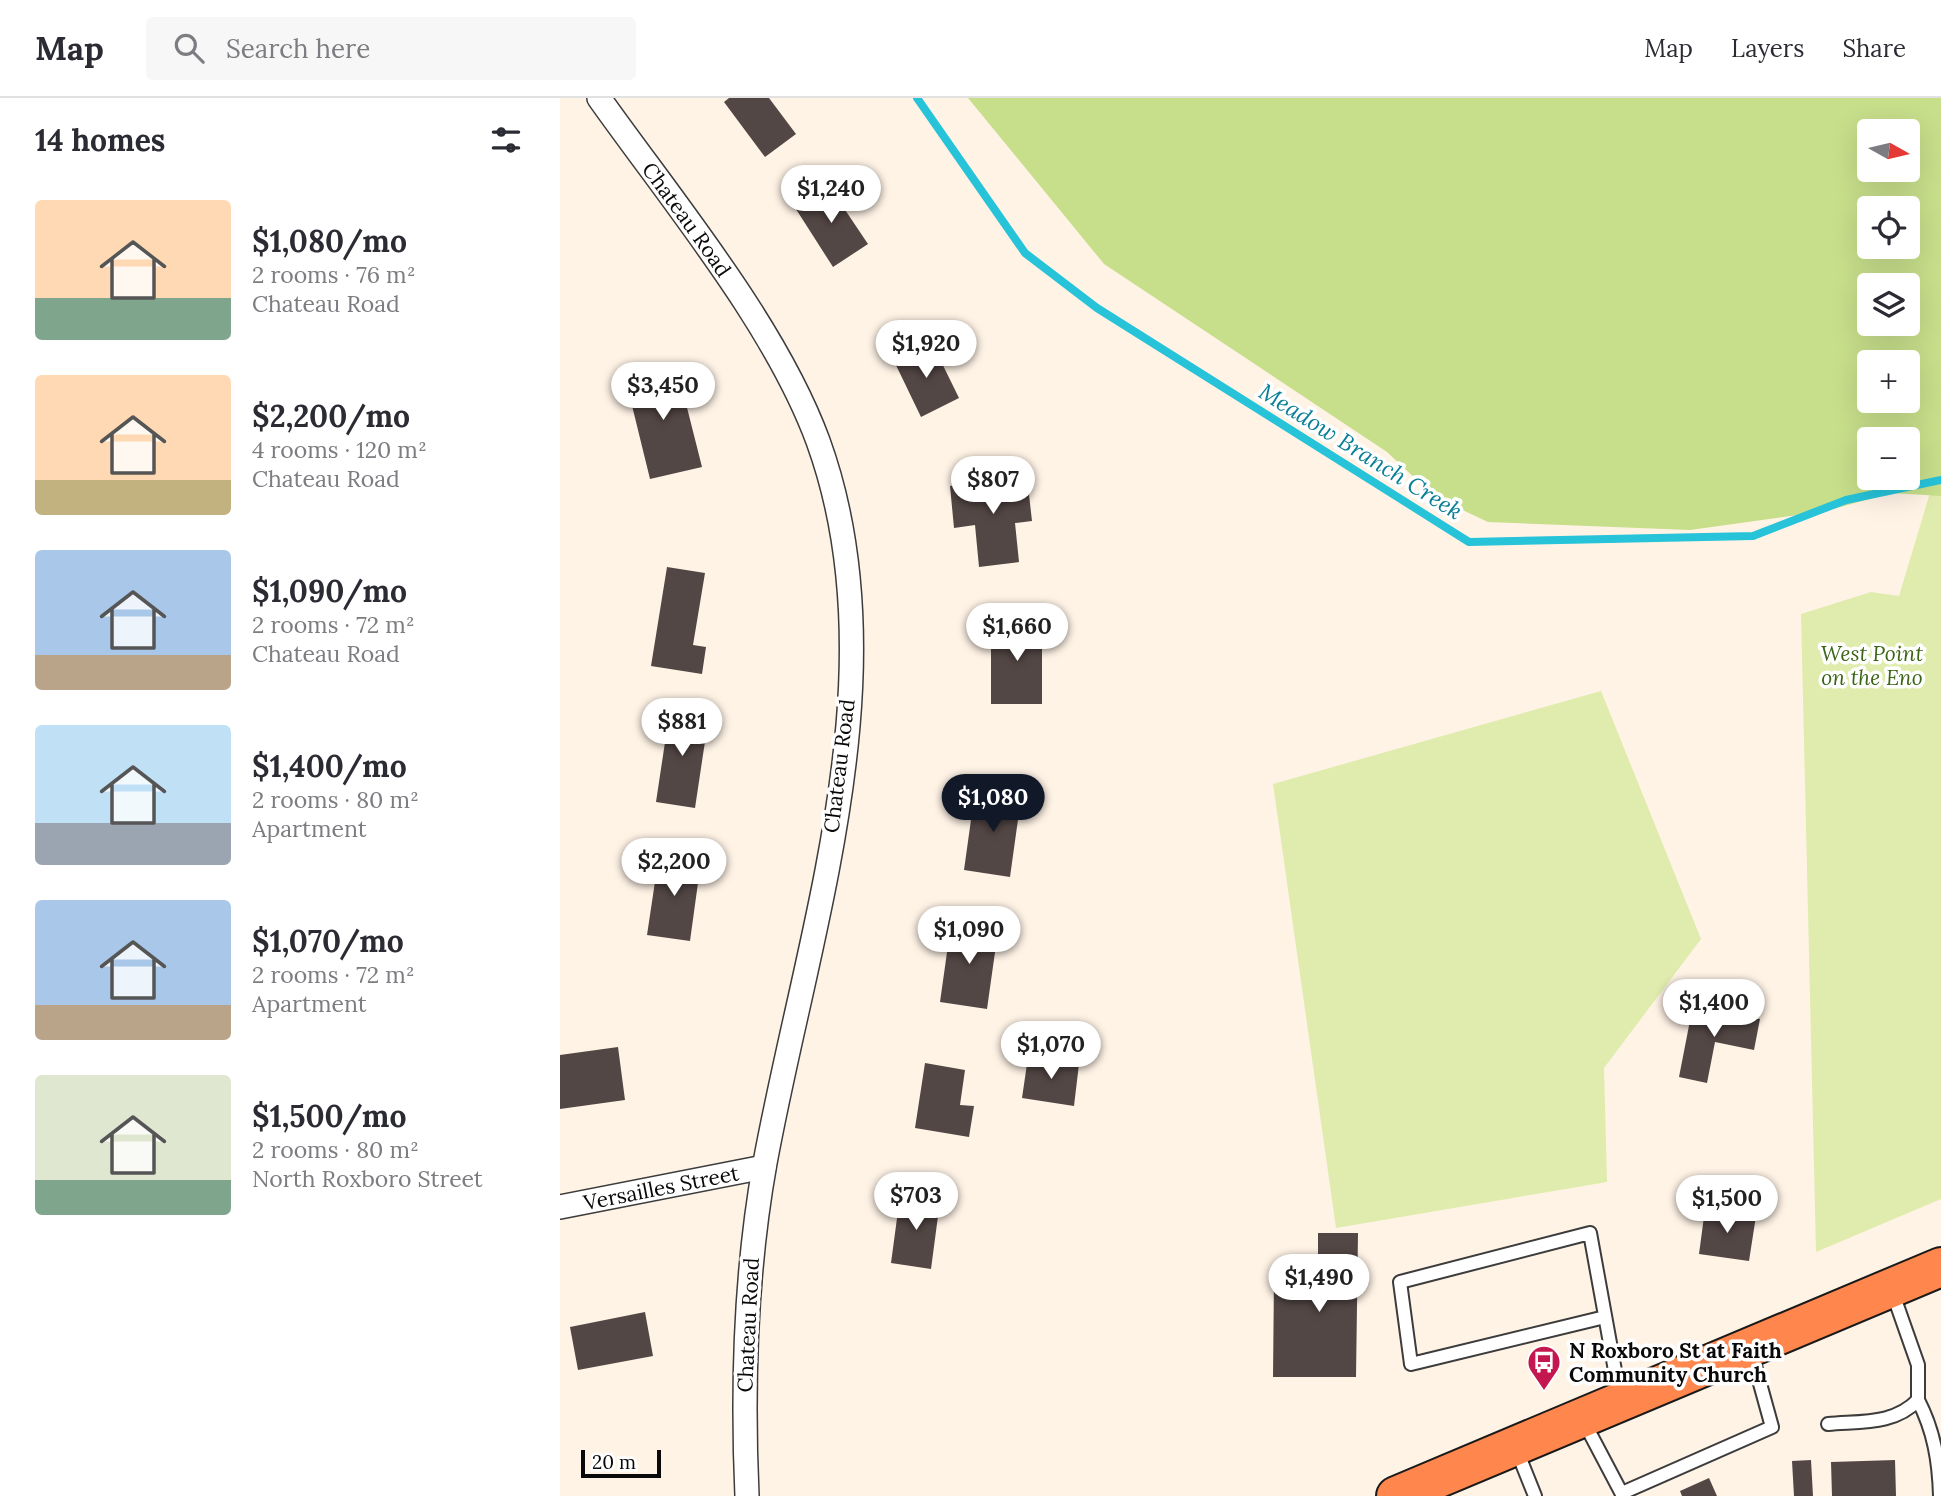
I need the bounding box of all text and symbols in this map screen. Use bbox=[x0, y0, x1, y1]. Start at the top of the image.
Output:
search box bbox=[146, 17, 636, 80]
text: Map bbox=[35, 27, 104, 69]
icon: search bbox=[170, 29, 208, 67]
text: Search here bbox=[226, 32, 370, 65]
text: Map bbox=[1644, 33, 1693, 64]
text: Layers bbox=[1731, 33, 1804, 64]
text: Share bbox=[1842, 33, 1906, 64]
north arrow bbox=[1857, 119, 1920, 182]
map controls bbox=[1857, 119, 1920, 490]
text: 14 homes bbox=[35, 121, 165, 159]
icon: filters bbox=[487, 121, 525, 159]
street label: Chateau Road bbox=[637, 156, 738, 282]
pin: $1,240 bbox=[774, 166, 888, 225]
text: $1,240 bbox=[797, 173, 865, 202]
button: locate bbox=[1857, 196, 1920, 259]
text: $1,080/mo bbox=[252, 222, 407, 260]
icon: home bbox=[91, 228, 175, 312]
text: 2 rooms · 76 m² bbox=[252, 260, 416, 289]
button: layers bbox=[1857, 273, 1920, 336]
text: Chateau Road bbox=[252, 289, 400, 318]
pin: $1,920 bbox=[869, 320, 983, 380]
text: $1,920 bbox=[892, 328, 960, 357]
button: + bbox=[1857, 350, 1920, 413]
pin: $3,450 bbox=[606, 362, 720, 422]
text: $3,450 bbox=[627, 370, 699, 399]
water label: Meadow Branch Creek bbox=[1254, 377, 1468, 525]
text: $2,200/mo bbox=[252, 397, 410, 435]
icon: home bbox=[91, 403, 175, 487]
button: − bbox=[1857, 427, 1920, 490]
text: 4 rooms · 120 m² bbox=[252, 435, 427, 464]
pin: $807 bbox=[952, 456, 1034, 516]
text: Chateau Road bbox=[252, 464, 400, 493]
text: $807 bbox=[967, 464, 1019, 493]
text: $1,090/mo bbox=[252, 572, 407, 610]
icon: home bbox=[91, 578, 175, 662]
pin: $1,660 bbox=[960, 603, 1074, 663]
text: 2 rooms · 72 m² bbox=[252, 610, 415, 639]
text: $1,660 bbox=[982, 611, 1052, 640]
text: Chateau Road bbox=[252, 639, 400, 668]
park label: West Point on the Eno bbox=[1821, 640, 1924, 691]
street label: Chateau Road bbox=[817, 697, 861, 835]
pin: $881 bbox=[641, 698, 723, 758]
text: $881 bbox=[657, 706, 707, 735]
text: $1,400/mo bbox=[252, 747, 407, 785]
icon: home bbox=[91, 753, 175, 837]
pin: $1,080 bbox=[936, 774, 1050, 834]
text: $1,080 bbox=[958, 782, 1028, 811]
text: 2 rooms · 80 m² bbox=[252, 785, 419, 814]
text: Apartment bbox=[252, 814, 367, 843]
pin: $2,200 bbox=[617, 838, 731, 898]
text: $2,200 bbox=[637, 846, 711, 875]
pin: $1,090 bbox=[912, 906, 1026, 966]
text: $1,090 bbox=[934, 914, 1004, 943]
text: $1,070/mo bbox=[252, 922, 404, 960]
icon: home bbox=[91, 928, 175, 1012]
text: 2 rooms · 72 m² bbox=[252, 960, 415, 989]
pin: $1,400 bbox=[1657, 979, 1771, 1039]
text: $1,400 bbox=[1679, 987, 1749, 1016]
text: Apartment bbox=[252, 989, 367, 1018]
pin: $1,070 bbox=[994, 1021, 1108, 1081]
text: $1,070 bbox=[1017, 1029, 1085, 1058]
text: $1,500/mo bbox=[252, 1097, 406, 1135]
icon: home bbox=[91, 1103, 175, 1187]
text: 2 rooms · 80 m² bbox=[252, 1135, 419, 1164]
street label: Versailles Street bbox=[580, 1159, 742, 1216]
text: North Roxboro Street bbox=[252, 1164, 483, 1193]
pin: $703 bbox=[875, 1172, 957, 1232]
pin: $1,500 bbox=[1670, 1176, 1784, 1235]
text: $703 bbox=[890, 1180, 942, 1209]
text: $1,500 bbox=[1692, 1183, 1762, 1212]
pin: $1,490 bbox=[1262, 1254, 1376, 1314]
street label: Chateau Road bbox=[731, 1257, 765, 1393]
text: $1,490 bbox=[1284, 1262, 1354, 1291]
place label: N Roxboro St at Faith Community Church bbox=[1569, 1337, 1782, 1388]
bus stop icon: N Roxboro St at Faith Community Church bbox=[1525, 1343, 1563, 1392]
scale bar bbox=[581, 1447, 662, 1479]
text: 20 m bbox=[592, 1450, 636, 1474]

